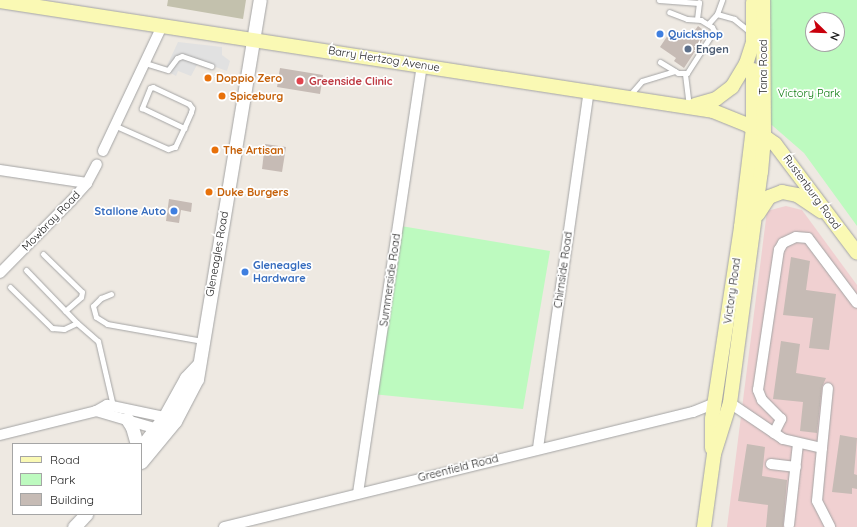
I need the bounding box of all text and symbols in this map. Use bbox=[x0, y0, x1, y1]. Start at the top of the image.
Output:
north arrow bbox=[805, 12, 845, 52]
place label: Quickshop bbox=[668, 27, 723, 41]
marker: Quickshop bbox=[655, 29, 665, 39]
text: N bbox=[827, 30, 843, 43]
street label: Tana Road bbox=[756, 39, 770, 95]
place label: Engen bbox=[696, 42, 729, 56]
street label: Barry Hertzog Avenue bbox=[327, 44, 441, 74]
marker: Engen bbox=[683, 44, 693, 54]
place label: Doppio Zero bbox=[216, 71, 282, 85]
marker: Doppio Zero bbox=[203, 73, 213, 83]
place label: Greenside Clinic bbox=[309, 74, 392, 88]
marker: Greenside Clinic bbox=[294, 75, 306, 87]
park label: Victory Park bbox=[778, 86, 840, 100]
place label: Spiceburg bbox=[230, 89, 283, 103]
marker: Spiceburg bbox=[217, 91, 227, 101]
place label: The Artisan bbox=[223, 143, 284, 157]
marker: The Artisan bbox=[210, 145, 220, 155]
street label: Rustenburg Road bbox=[780, 152, 844, 232]
place label: Duke Burgers bbox=[217, 185, 289, 199]
marker: Duke Burgers bbox=[204, 187, 214, 197]
street label: Mowbray Road bbox=[19, 188, 83, 254]
place label: Stallone Auto bbox=[95, 204, 166, 218]
marker: Stallone Auto bbox=[169, 206, 179, 216]
street label: Gleneagles Road bbox=[203, 210, 231, 298]
street label: Chirnside Road bbox=[551, 231, 575, 309]
street label: Summerside Road bbox=[377, 233, 403, 327]
street label: Victory Road bbox=[721, 257, 743, 325]
place label: Gleneagles Hardware bbox=[253, 259, 312, 285]
marker: Gleneagles Hardware bbox=[240, 267, 250, 277]
legend bbox=[12, 443, 142, 515]
text: Road bbox=[50, 452, 80, 467]
street label: Greenfield Road bbox=[416, 452, 500, 484]
text: Park bbox=[50, 472, 75, 487]
text: Building bbox=[50, 492, 94, 507]

